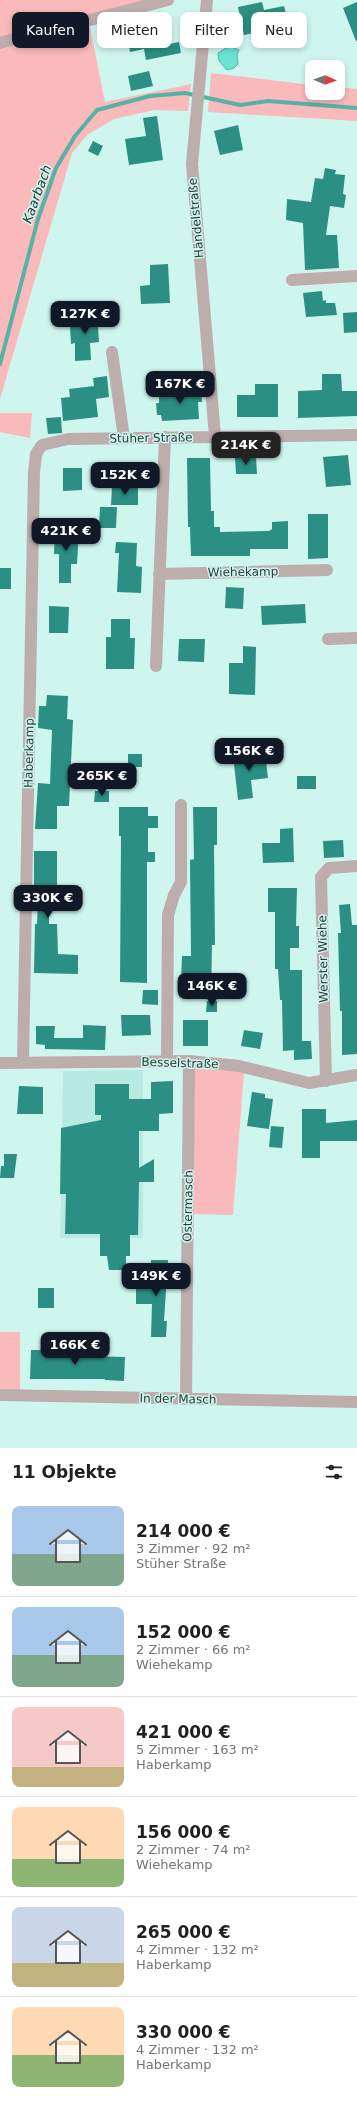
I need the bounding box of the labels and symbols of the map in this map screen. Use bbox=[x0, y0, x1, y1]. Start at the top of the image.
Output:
north arrow bbox=[305, 60, 345, 100]
water label: Kaarbach bbox=[20, 163, 54, 225]
street label: Händelstraße bbox=[186, 177, 206, 259]
pin: 127K € bbox=[52, 301, 118, 335]
pin: 167K € bbox=[147, 371, 213, 405]
street label: Stüher Straße bbox=[109, 430, 193, 446]
pin: 214K € bbox=[213, 432, 279, 466]
pin: 152K € bbox=[92, 462, 158, 496]
pin: 421K € bbox=[33, 518, 99, 552]
street label: Wiehekamp bbox=[208, 564, 278, 580]
street label: Haberkamp bbox=[21, 718, 37, 788]
pin: 156K € bbox=[216, 738, 282, 772]
pin: 265K € bbox=[69, 763, 135, 797]
pin: 330K € bbox=[15, 885, 81, 919]
street label: Werster Wiehe bbox=[315, 915, 331, 1003]
pin: 146K € bbox=[179, 973, 245, 1007]
street label: Besselstraße bbox=[141, 1055, 219, 1071]
street label: Ostermasch bbox=[180, 1170, 196, 1242]
pin: 149K € bbox=[123, 1263, 189, 1297]
pin: 166K € bbox=[42, 1332, 108, 1366]
street label: In der Masch bbox=[139, 1391, 217, 1407]

